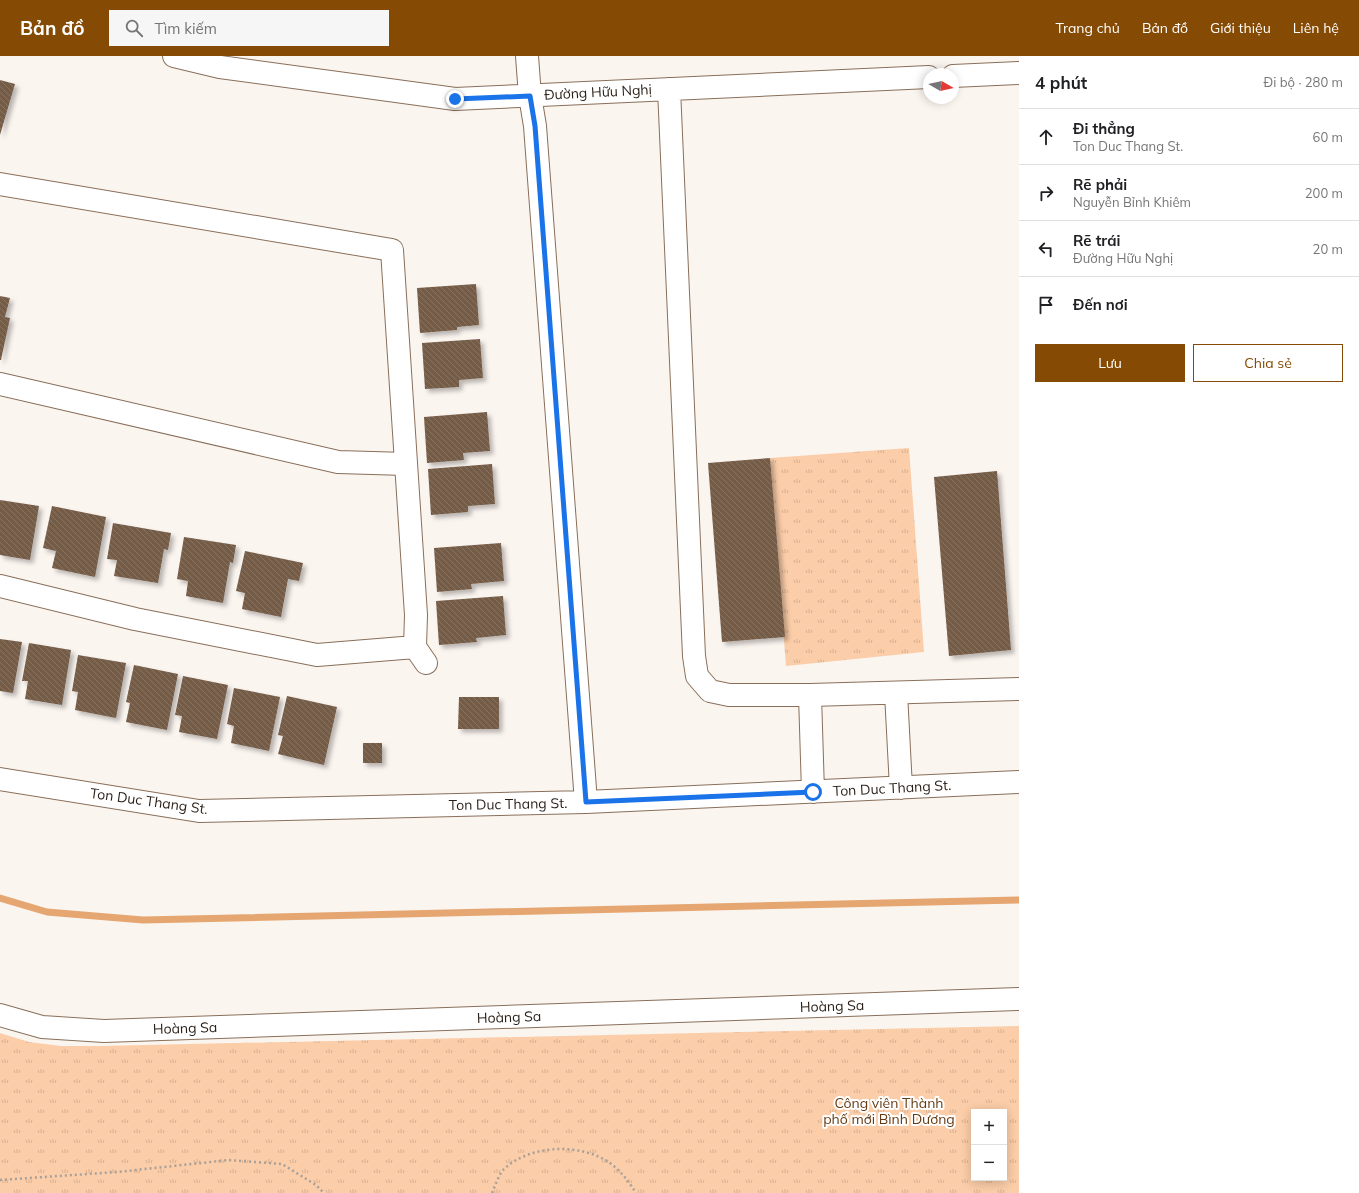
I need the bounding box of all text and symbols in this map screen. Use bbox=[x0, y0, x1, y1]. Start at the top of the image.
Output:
search box bbox=[109, 10, 389, 46]
text: Bản đồ bbox=[20, 16, 85, 40]
icon: search bbox=[123, 17, 145, 39]
text: Tìm kiếm bbox=[155, 19, 217, 38]
text: Trang chủ bbox=[1056, 19, 1120, 37]
text: Bản đồ bbox=[1142, 19, 1188, 37]
text: Giới thiệu bbox=[1210, 19, 1271, 37]
text: Liên hệ bbox=[1293, 19, 1339, 37]
north arrow bbox=[923, 68, 959, 104]
text: 4 phút bbox=[1035, 72, 1087, 93]
text: Đi bộ · 280 m bbox=[1264, 74, 1343, 90]
street label: Đường Hữu Nghị bbox=[544, 80, 652, 104]
route end bbox=[446, 90, 464, 108]
text: Đi thẳng bbox=[1073, 119, 1135, 138]
icon: ahead bbox=[1035, 126, 1057, 148]
text: 60 m bbox=[1313, 129, 1343, 145]
text: Ton Duc Thang St. bbox=[1073, 138, 1183, 154]
text: Rẽ phải bbox=[1073, 175, 1127, 194]
icon: right bbox=[1035, 182, 1057, 204]
text: 200 m bbox=[1305, 185, 1343, 201]
text: Nguyễn Bỉnh Khiêm bbox=[1073, 194, 1191, 210]
text: Rẽ trái bbox=[1073, 231, 1120, 250]
icon: left bbox=[1035, 238, 1057, 260]
text: 20 m bbox=[1313, 241, 1343, 257]
text: Đường Hữu Nghị bbox=[1073, 250, 1173, 266]
icon: arrive bbox=[1035, 294, 1057, 316]
text: Đến nơi bbox=[1073, 295, 1128, 314]
button: Lưu bbox=[1035, 344, 1185, 382]
button: Chia sẻ bbox=[1193, 344, 1343, 382]
street label: Ton Duc Thang St. bbox=[832, 776, 952, 800]
route start bbox=[804, 783, 822, 801]
street label: Ton Duc Thang St. bbox=[89, 784, 209, 818]
street label: Ton Duc Thang St. bbox=[449, 794, 567, 814]
street label: Hoàng Sa bbox=[799, 996, 865, 1016]
street label: Hoàng Sa bbox=[476, 1007, 542, 1027]
street label: Hoàng Sa bbox=[152, 1018, 218, 1038]
park label: Công viên Thành phố mới Bình Dương bbox=[823, 1094, 955, 1128]
map controls bbox=[971, 1109, 1007, 1181]
button: + bbox=[971, 1109, 1007, 1145]
button: − bbox=[971, 1145, 1007, 1181]

